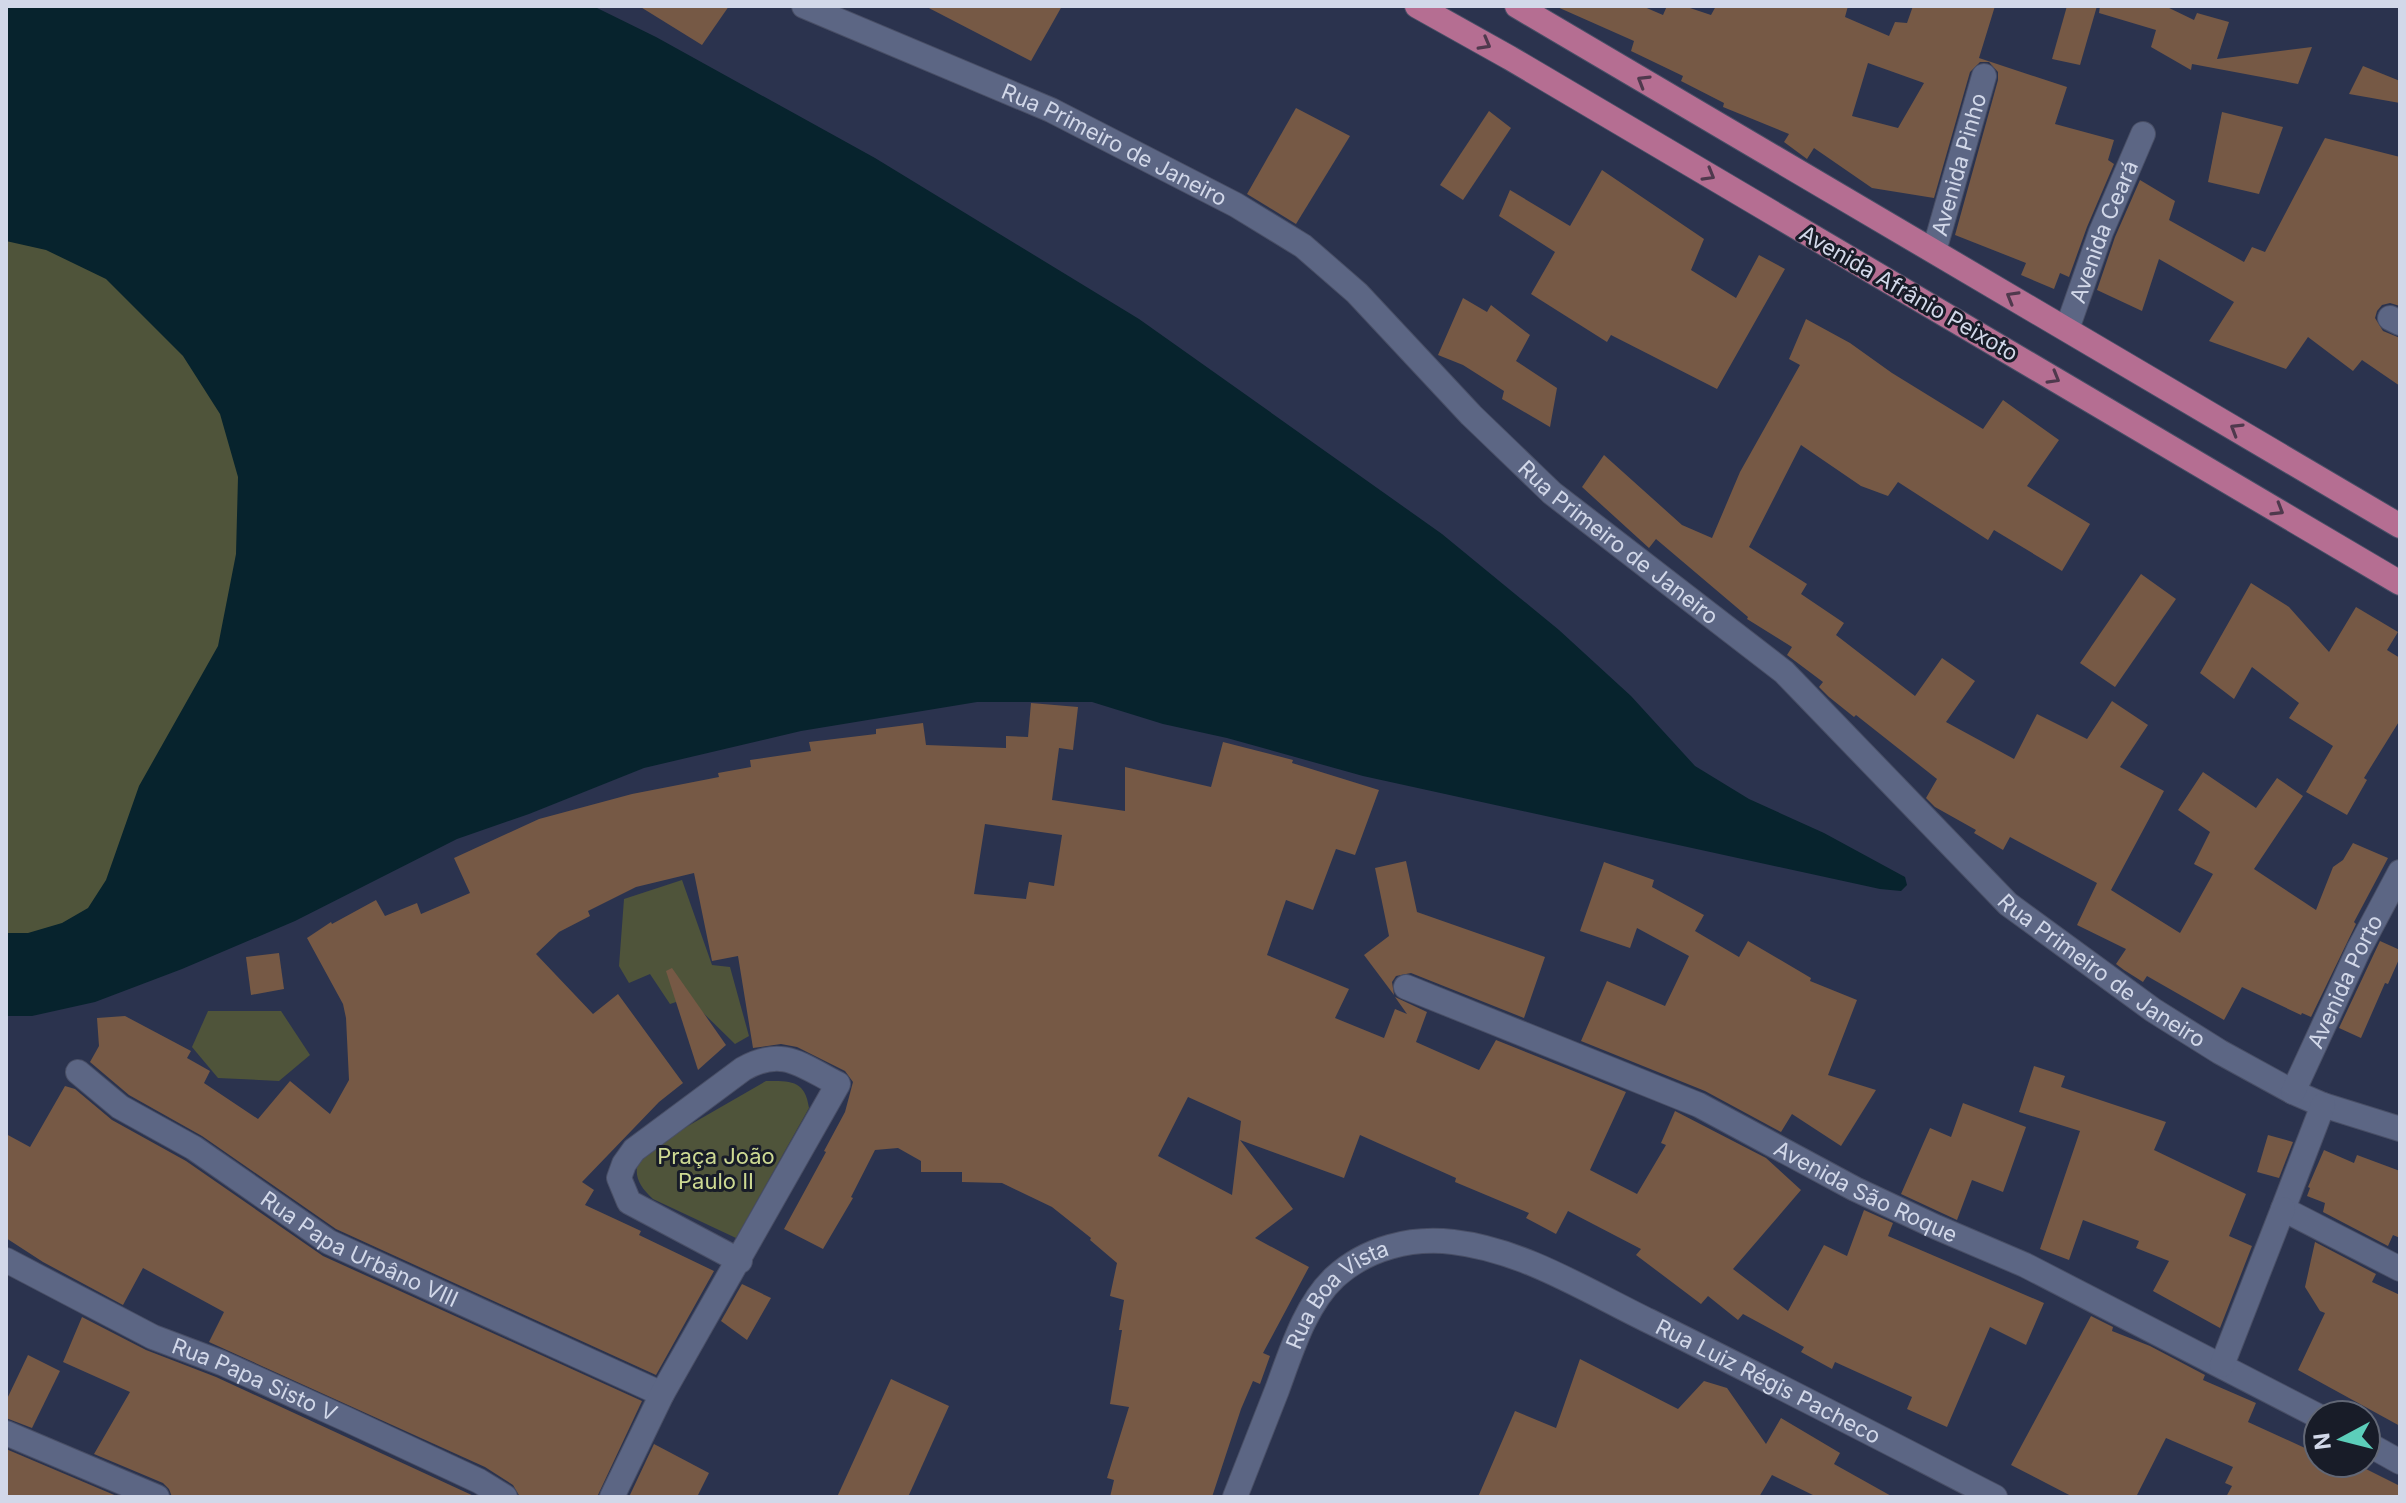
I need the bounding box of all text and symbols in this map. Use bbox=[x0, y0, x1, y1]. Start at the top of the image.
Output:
one-way arrow bbox=[1476, 34, 1491, 50]
one-way arrow bbox=[1637, 75, 1652, 91]
street label: Rua Primeiro de Janeiro bbox=[998, 78, 1231, 211]
street label: Avenida Pinho bbox=[1926, 90, 1991, 239]
street label: Avenida Ceará bbox=[2064, 156, 2143, 306]
one-way arrow bbox=[1700, 165, 1715, 181]
street label: Avenida Afrânio Peixoto bbox=[1795, 220, 2023, 366]
one-way arrow bbox=[2006, 291, 2021, 307]
one-way arrow bbox=[2045, 368, 2060, 384]
one-way arrow bbox=[2230, 423, 2245, 439]
street label: Rua Primeiro de Janeiro bbox=[1513, 455, 1723, 629]
one-way arrow bbox=[2269, 501, 2284, 516]
street label: Rua Primeiro de Janeiro bbox=[1992, 888, 2210, 1053]
street label: Avenida Porto bbox=[2302, 910, 2388, 1052]
street label: Avenida São Roque bbox=[1770, 1135, 1961, 1248]
park label: Praça João Paulo II bbox=[657, 1143, 775, 1194]
street label: Rua Papa Urbâno VIII bbox=[256, 1186, 462, 1312]
street label: Rua Boa Vista bbox=[1280, 1235, 1392, 1353]
street label: Rua Luiz Régis Pacheco bbox=[1651, 1313, 1885, 1449]
street label: Rua Papa Sisto V bbox=[169, 1332, 341, 1426]
north arrow bbox=[2302, 1399, 2382, 1479]
text: N bbox=[2308, 1432, 2336, 1451]

